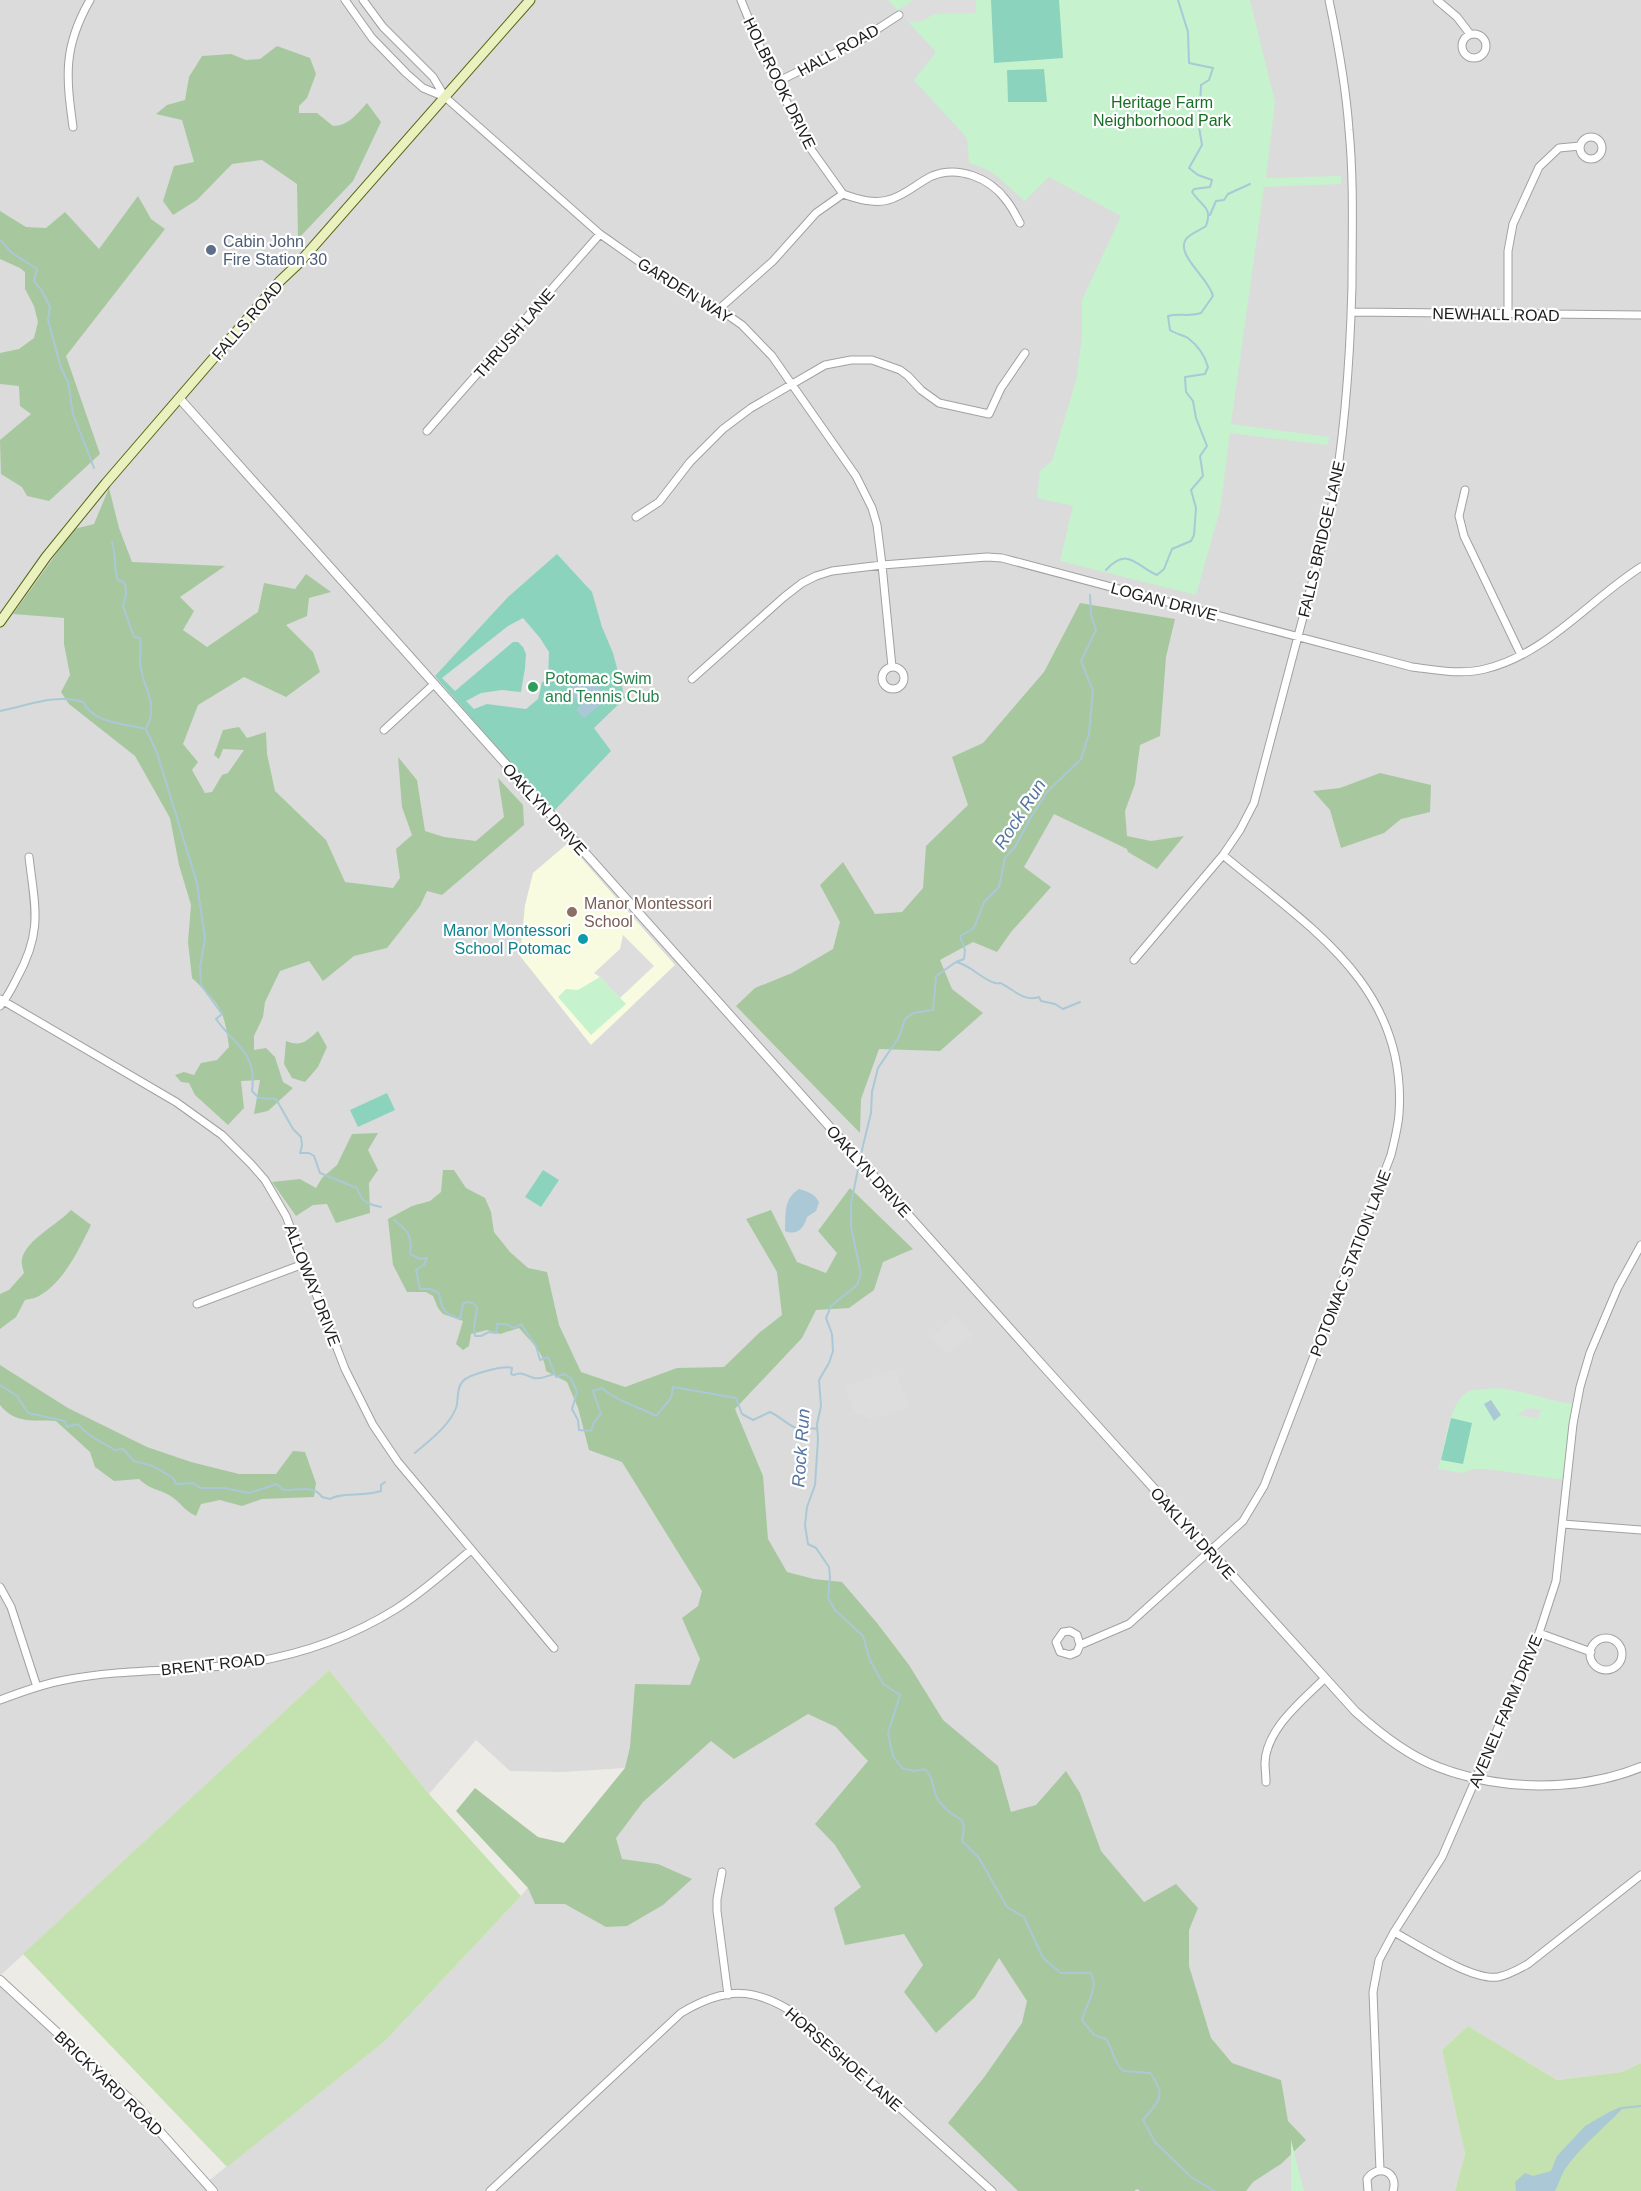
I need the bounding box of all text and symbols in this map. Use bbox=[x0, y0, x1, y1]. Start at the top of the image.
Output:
street label: HOLBROOK DRIVE bbox=[740, 15, 819, 152]
street label: HALL ROAD bbox=[795, 21, 882, 80]
park label: Heritage Farm Neighborhood Park bbox=[1093, 94, 1232, 129]
place label: Cabin John Fire Station 30 bbox=[223, 233, 327, 268]
marker: Cabin John Fire Station 30 bbox=[204, 243, 218, 257]
street label: GARDEN WAY bbox=[635, 255, 735, 326]
street label: FALLS ROAD bbox=[209, 278, 286, 363]
street label: THRUSH LANE bbox=[471, 285, 558, 382]
street label: NEWHALL ROAD bbox=[1432, 305, 1560, 324]
street label: FALLS BRIDGE LANE bbox=[1295, 459, 1348, 619]
street label: LOGAN DRIVE bbox=[1109, 579, 1219, 624]
place label: Potomac Swim and Tennis Club bbox=[545, 670, 660, 705]
marker: Potomac Swim and Tennis Club bbox=[526, 680, 540, 694]
street label: OAKLYN DRIVE bbox=[499, 760, 590, 859]
water label: Rock Run bbox=[990, 775, 1050, 853]
place label: Manor Montessori School bbox=[584, 895, 712, 930]
marker: Manor Montessori School bbox=[565, 905, 579, 919]
place label: Manor Montessori School Potomac bbox=[443, 922, 571, 957]
marker: Manor Montessori School Potomac bbox=[576, 932, 590, 946]
street label: OAKLYN DRIVE bbox=[823, 1122, 914, 1221]
street label: POTOMAC STATION LANE bbox=[1307, 1168, 1394, 1359]
street label: ALLOWAY DRIVE bbox=[282, 1222, 344, 1348]
water label: Rock Run bbox=[788, 1408, 814, 1488]
street label: OAKLYN DRIVE bbox=[1147, 1484, 1238, 1583]
street label: AVENEL FARM DRIVE bbox=[1466, 1633, 1545, 1790]
street label: BRENT ROAD bbox=[160, 1651, 266, 1678]
street label: HORSESHOE LANE bbox=[782, 2004, 905, 2114]
street label: BRICKYARD ROAD bbox=[51, 2028, 166, 2139]

